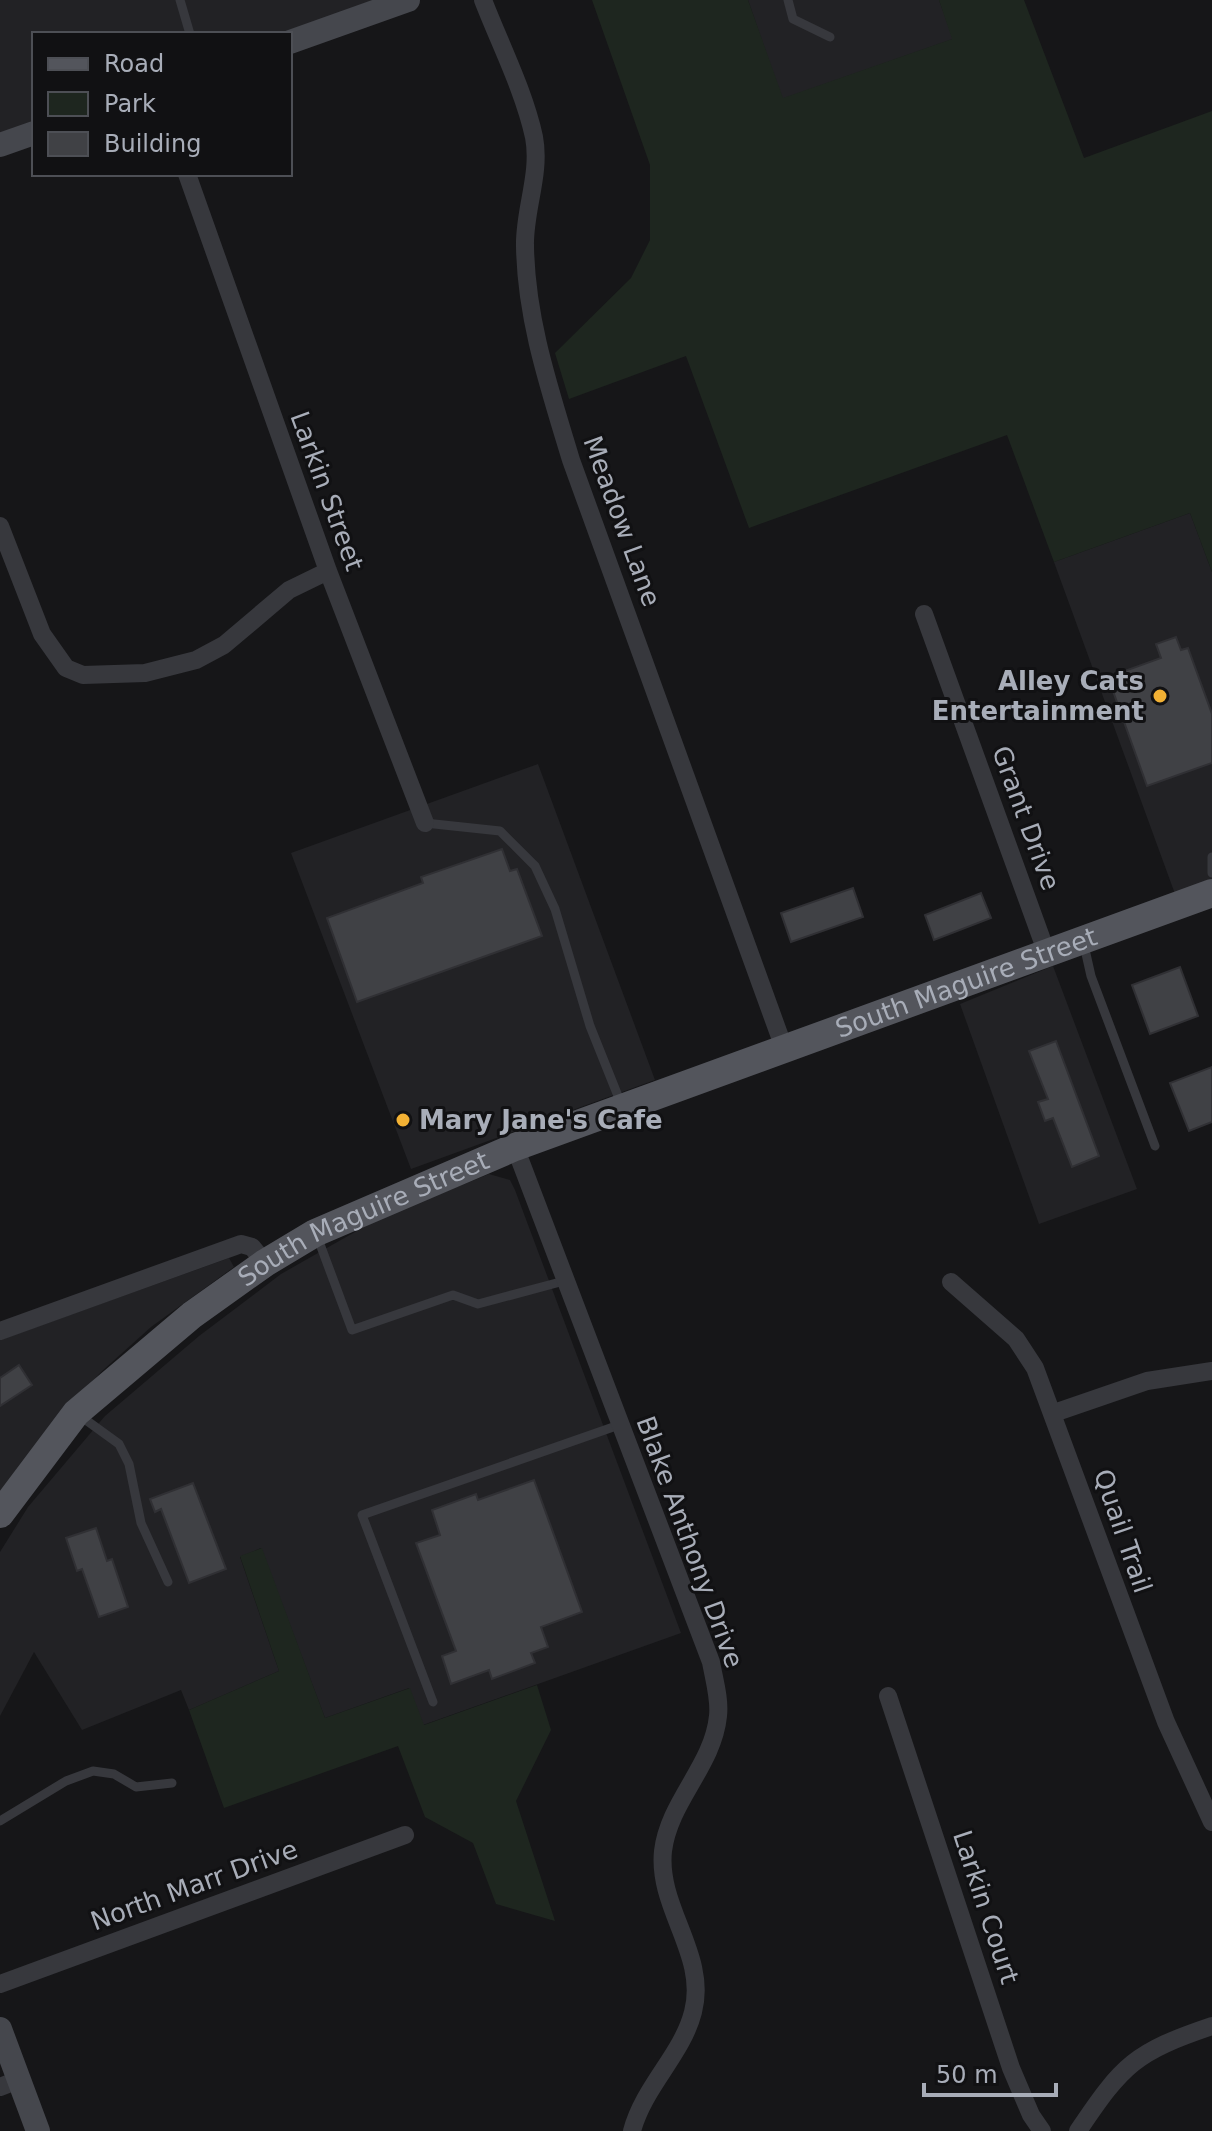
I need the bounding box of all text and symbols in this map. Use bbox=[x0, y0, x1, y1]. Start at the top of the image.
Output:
legend bbox=[32, 32, 292, 176]
text: Road bbox=[104, 50, 164, 78]
text: Park bbox=[104, 90, 156, 118]
text: Building bbox=[104, 130, 201, 158]
street label: Larkin Street bbox=[284, 407, 370, 575]
street label: Meadow Lane bbox=[577, 432, 667, 610]
place label: Alley Cats Entertainment bbox=[932, 666, 1144, 726]
marker: Alley Cats Entertainment bbox=[1151, 687, 1169, 705]
street label: Grant Drive bbox=[986, 742, 1066, 894]
street label: South Maguire Street bbox=[831, 921, 1101, 1044]
place label: Mary Jane's Cafe bbox=[419, 1105, 663, 1135]
marker: Mary Jane's Cafe bbox=[394, 1111, 412, 1129]
street label: South Maguire Street bbox=[232, 1145, 493, 1293]
street label: Blake Anthony Drive bbox=[630, 1412, 750, 1672]
street label: Quail Trail bbox=[1088, 1465, 1158, 1597]
street label: Larkin Court bbox=[947, 1826, 1025, 1988]
street label: North Marr Drive bbox=[87, 1834, 301, 1936]
scale bar bbox=[924, 2047, 1056, 2097]
text: 50 m bbox=[936, 2061, 998, 2089]

